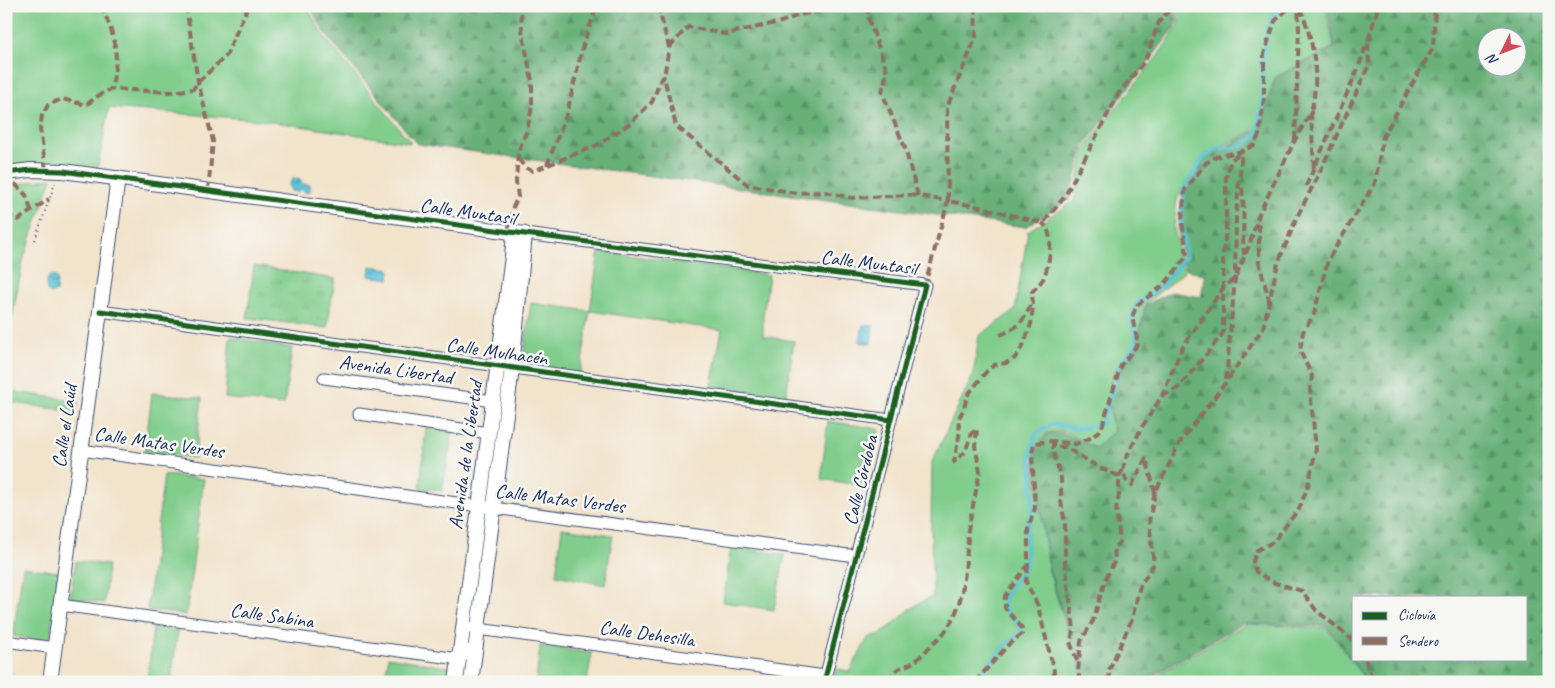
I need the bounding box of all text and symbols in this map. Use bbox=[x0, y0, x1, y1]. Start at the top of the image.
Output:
north arrow bbox=[1478, 28, 1528, 78]
text: N bbox=[1482, 50, 1502, 69]
street label: Calle Muntasil bbox=[418, 192, 521, 231]
street label: Calle Muntasil bbox=[820, 244, 922, 281]
street label: Calle Mulhacén bbox=[445, 332, 550, 371]
street label: Avenida Libertad bbox=[338, 349, 457, 390]
street label: Avenida de la Libertad bbox=[443, 376, 489, 531]
street label: Calle el Laúd bbox=[46, 380, 83, 469]
street label: Calle Matas Verdes bbox=[93, 421, 227, 464]
street label: Calle Córdoba bbox=[837, 431, 884, 528]
street label: Calle Matas Verdes bbox=[494, 478, 628, 519]
legend bbox=[1352, 596, 1528, 660]
street label: Calle Sabina bbox=[229, 597, 317, 634]
text: Ciclovía bbox=[1398, 606, 1437, 625]
street label: Calle Dehesilla bbox=[598, 614, 698, 653]
text: Sendero bbox=[1398, 632, 1439, 651]

